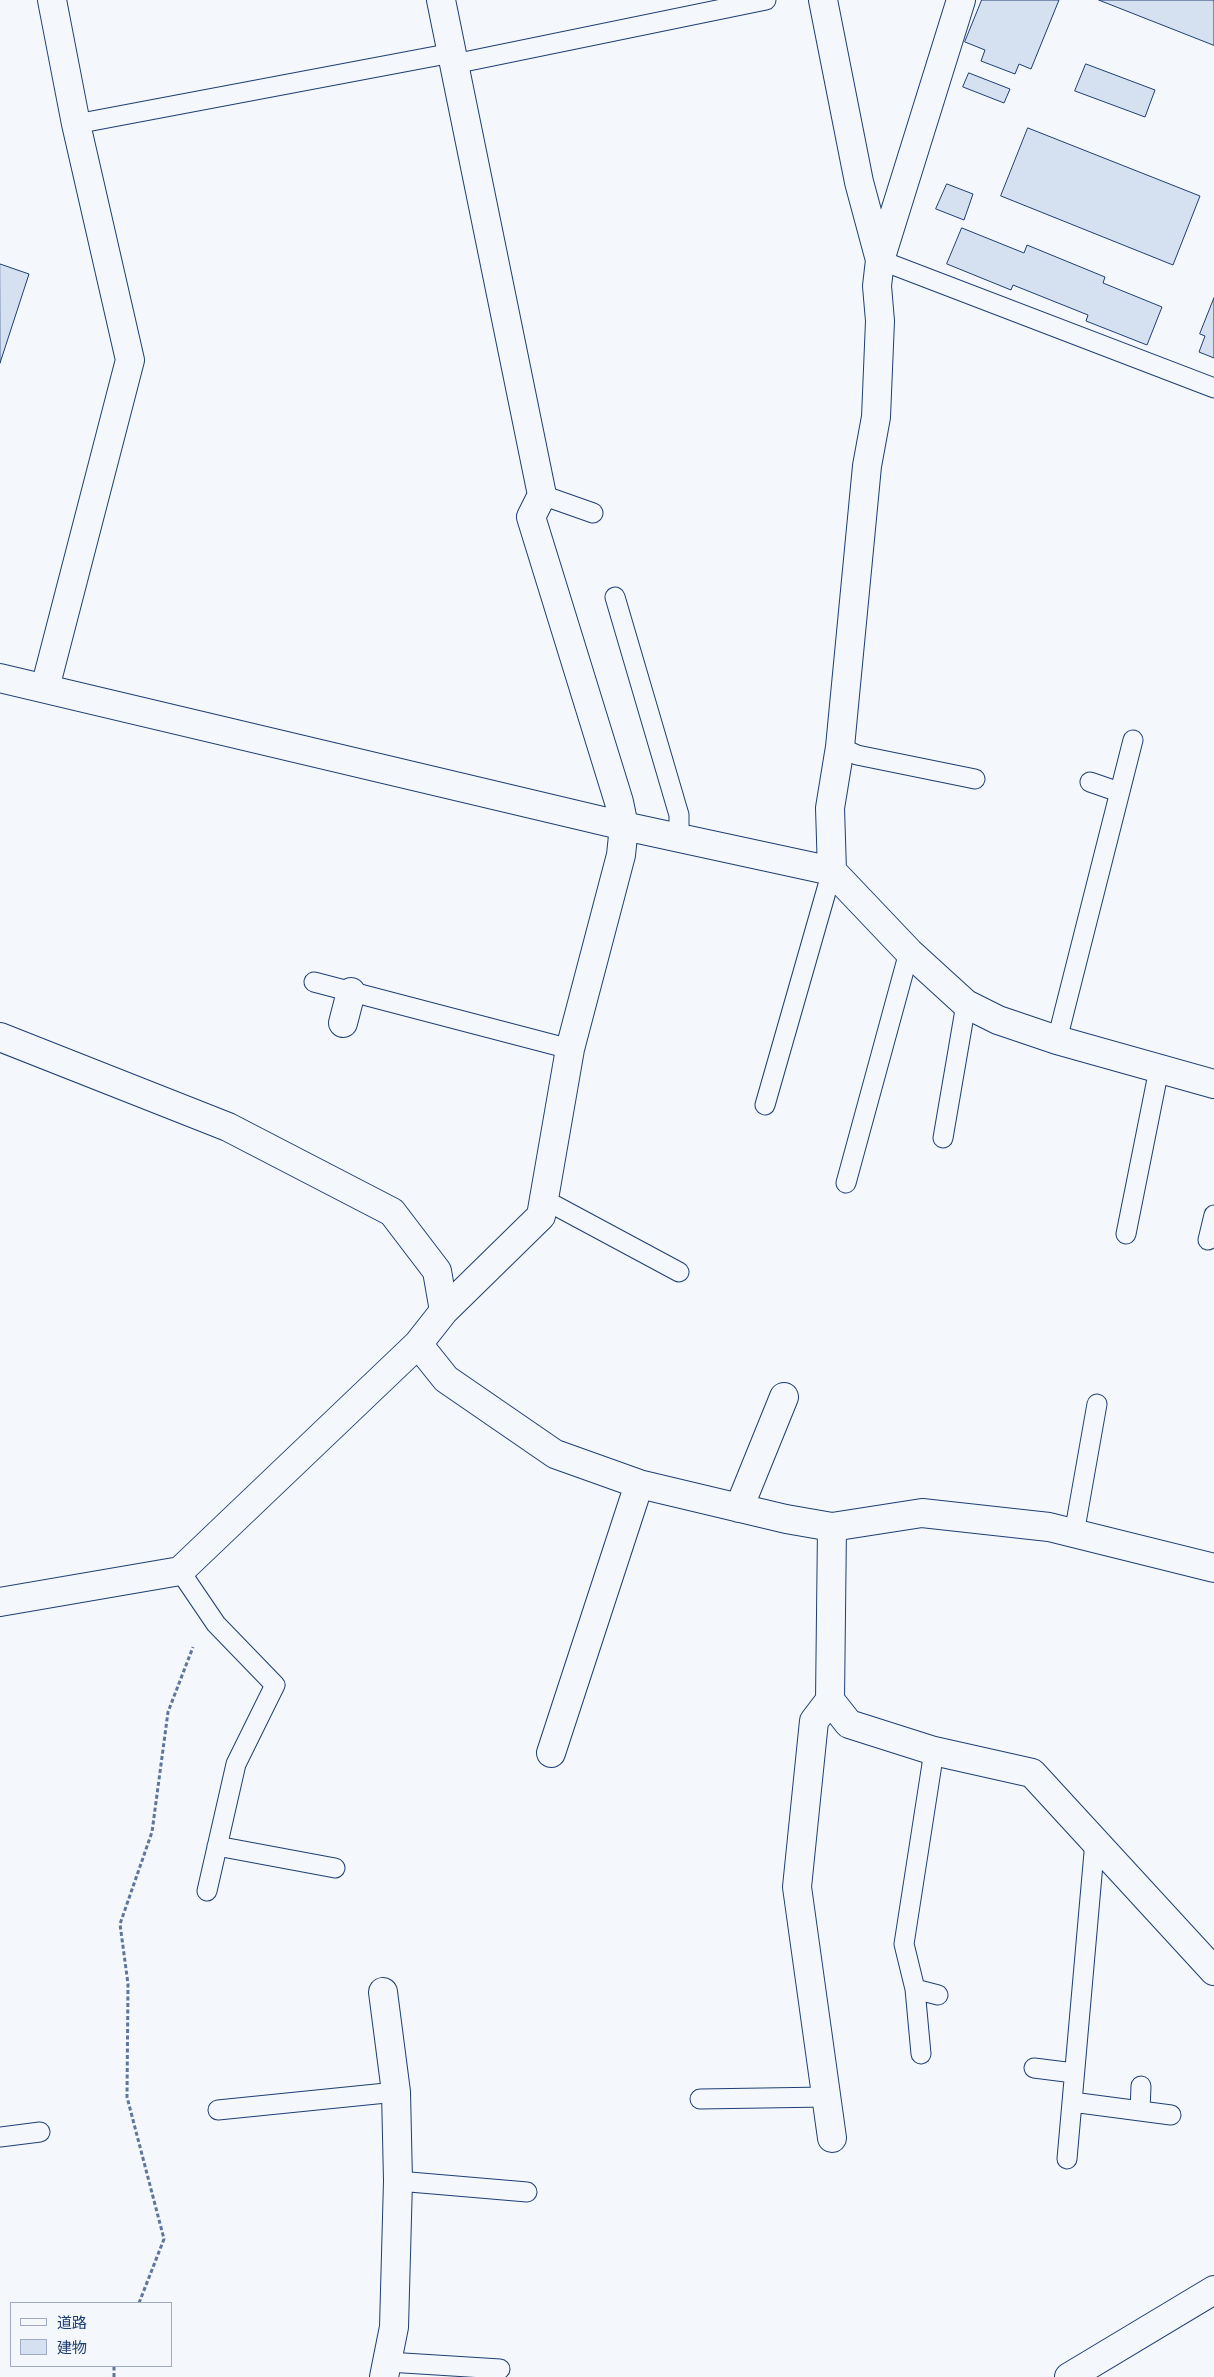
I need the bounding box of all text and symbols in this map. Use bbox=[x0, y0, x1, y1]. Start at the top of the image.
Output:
legend bbox=[10, 2302, 172, 2367]
text: 道路 bbox=[57, 2314, 87, 2331]
text: 建物 bbox=[57, 2339, 87, 2356]

